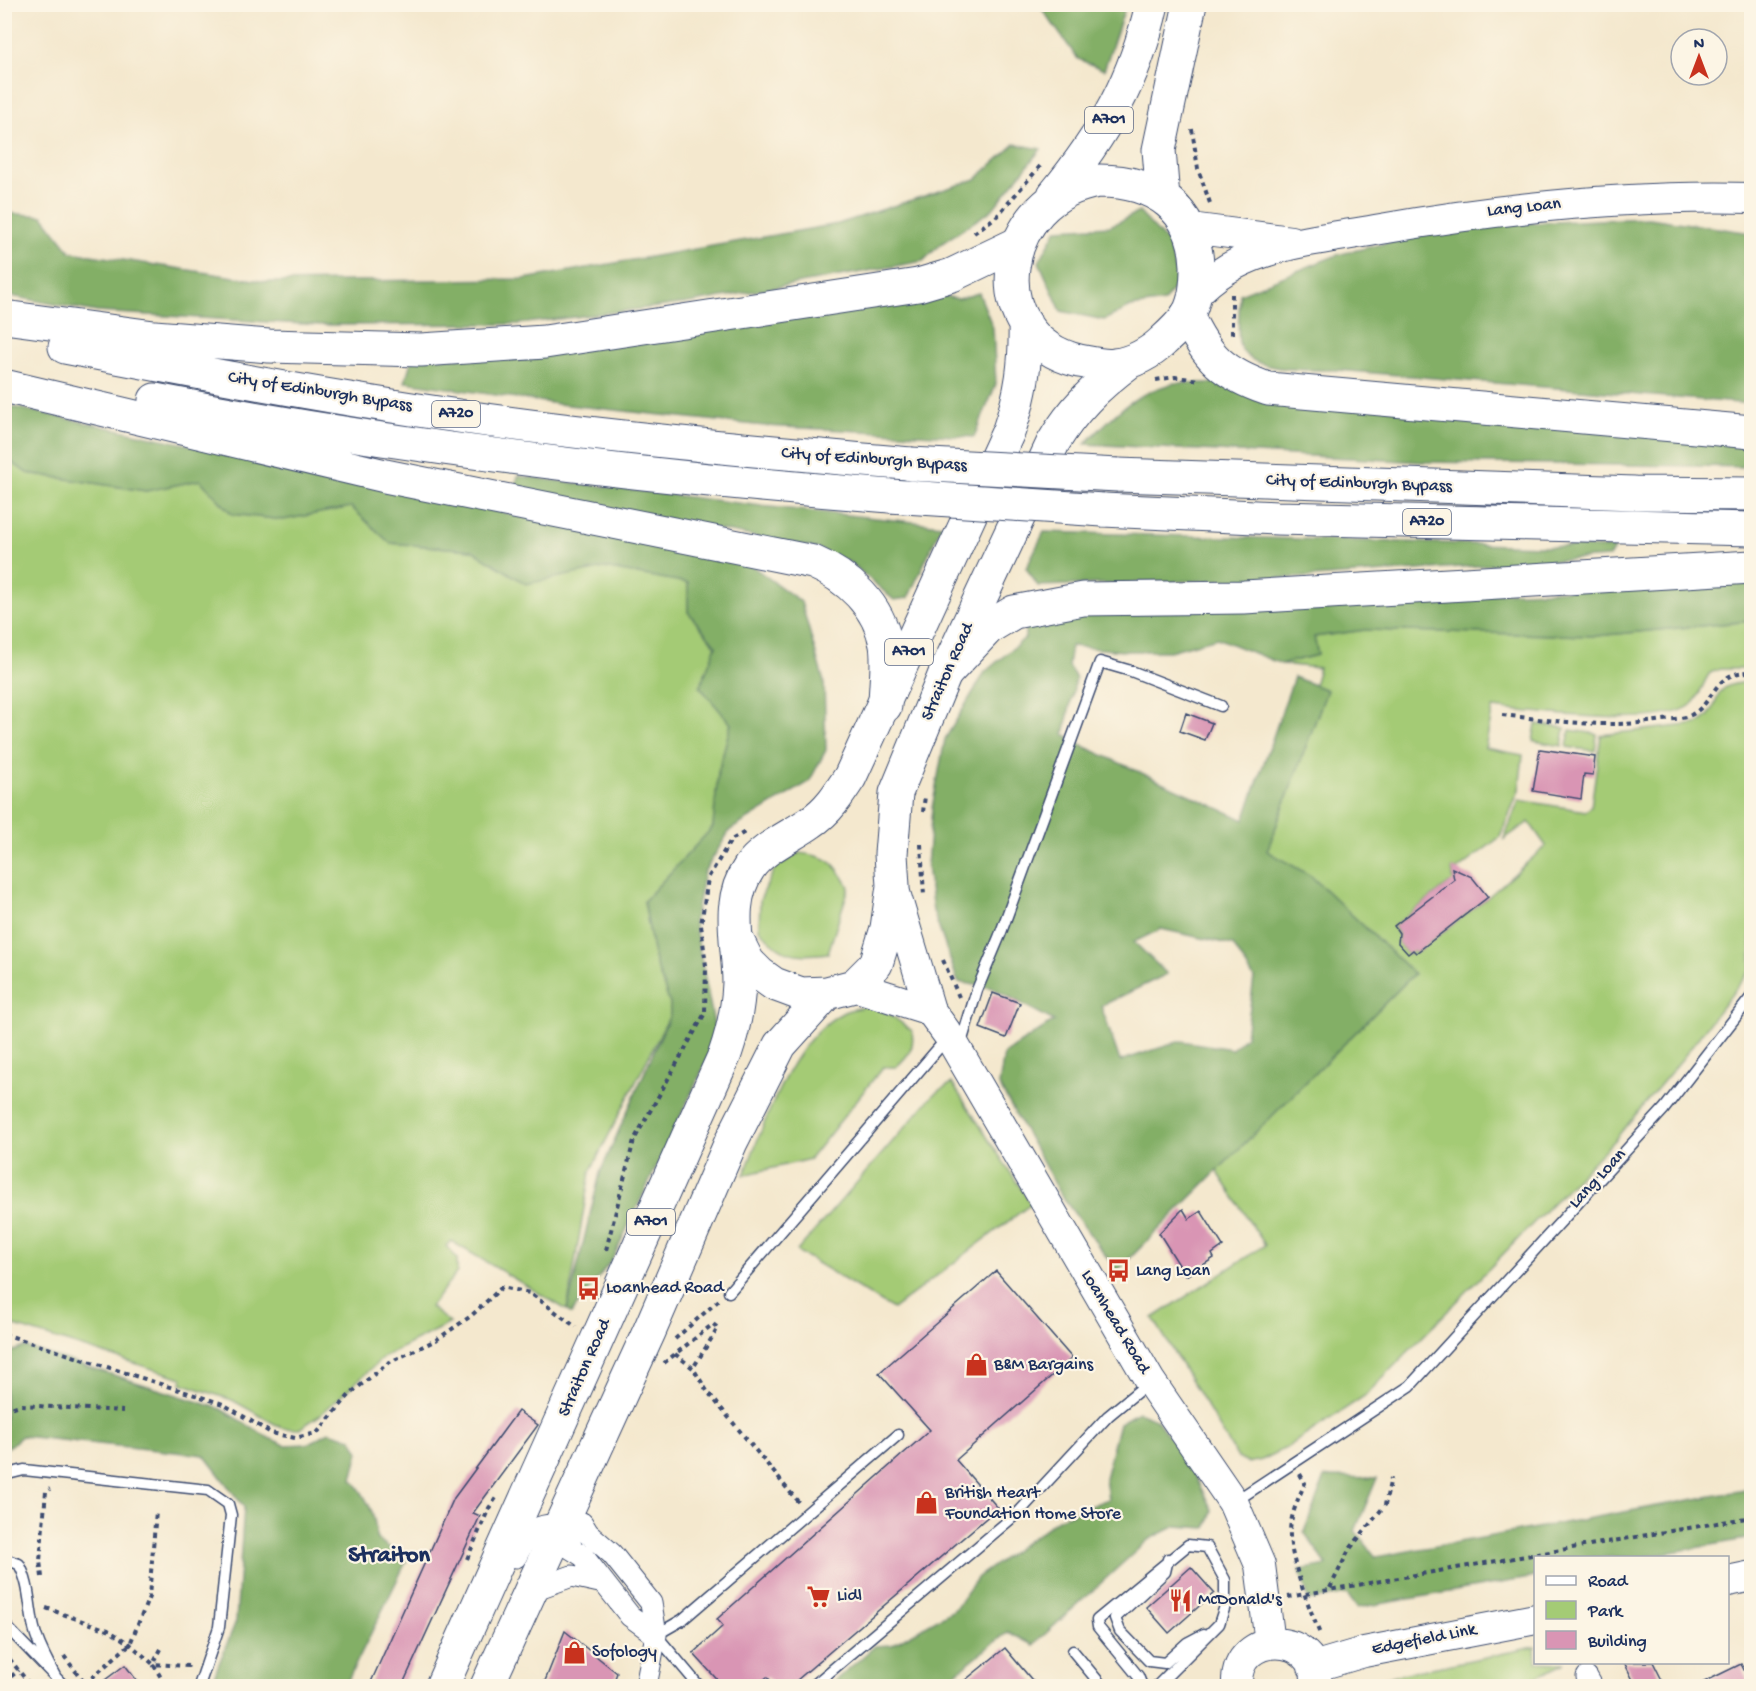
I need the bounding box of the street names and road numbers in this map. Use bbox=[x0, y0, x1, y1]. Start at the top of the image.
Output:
road number: A701 bbox=[1085, 107, 1133, 133]
street label: Lang Loan bbox=[1486, 194, 1562, 222]
street label: City of Edinburgh Bypass bbox=[226, 367, 415, 417]
road number: A720 bbox=[432, 401, 480, 427]
street label: City of Edinburgh Bypass bbox=[780, 443, 969, 477]
street label: City of Edinburgh Bypass bbox=[1266, 470, 1454, 498]
road number: A720 bbox=[1403, 509, 1451, 535]
street label: Straiton Road bbox=[917, 619, 979, 724]
road number: A701 bbox=[885, 639, 933, 665]
street label: Lang Loan bbox=[1565, 1144, 1631, 1213]
road number: A701 bbox=[627, 1209, 675, 1235]
street label: Loanhead Road bbox=[1076, 1266, 1155, 1379]
street label: Straiton Road bbox=[554, 1315, 616, 1420]
street label: Edgefield Link bbox=[1370, 1619, 1480, 1660]

